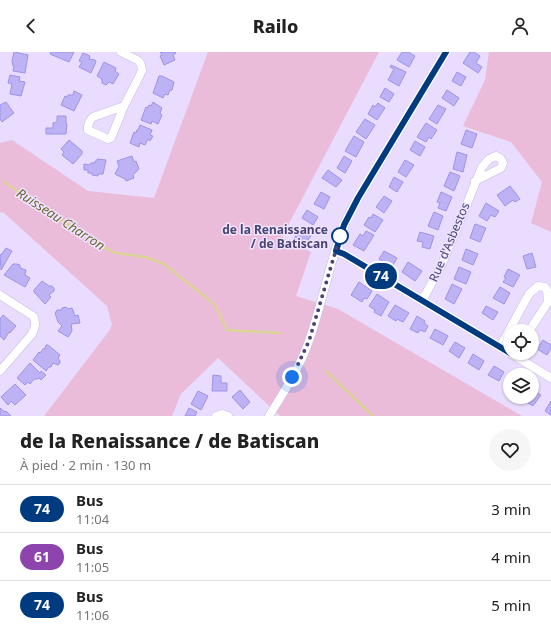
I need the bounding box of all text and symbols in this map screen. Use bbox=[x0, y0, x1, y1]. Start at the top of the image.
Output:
text: Railo bbox=[253, 14, 298, 38]
icon: back bbox=[20, 15, 42, 37]
icon: person bbox=[509, 15, 531, 37]
water label: Ruisseau Charron bbox=[13, 184, 109, 254]
street label: Rue d'Asbestos bbox=[425, 199, 473, 284]
place label: de la Renaissance / de Batiscan bbox=[222, 221, 328, 252]
marker: de la Renaissance / de Batiscan bbox=[331, 227, 349, 245]
line badge: 74 bbox=[363, 263, 399, 289]
text: 74 bbox=[373, 266, 389, 285]
map controls bbox=[503, 324, 539, 404]
button: locate bbox=[503, 324, 539, 360]
your location bbox=[282, 367, 302, 387]
button: layers bbox=[503, 368, 539, 404]
text: de la Renaissance / de Batiscan bbox=[20, 428, 319, 454]
button: heart bbox=[489, 429, 531, 471]
text: À pied · 2 min · 130 m bbox=[20, 456, 151, 474]
text: Bus bbox=[76, 490, 103, 510]
text: 74 bbox=[34, 499, 50, 518]
text: 3 min bbox=[491, 499, 531, 519]
text: 11:04 bbox=[76, 510, 109, 528]
text: Bus bbox=[76, 538, 103, 558]
text: 61 bbox=[34, 547, 50, 566]
text: 4 min bbox=[491, 547, 531, 567]
text: 11:05 bbox=[76, 558, 109, 576]
text: Bus bbox=[76, 586, 103, 606]
text: 74 bbox=[34, 595, 50, 614]
text: 5 min bbox=[491, 595, 531, 615]
text: 11:06 bbox=[76, 606, 109, 624]

